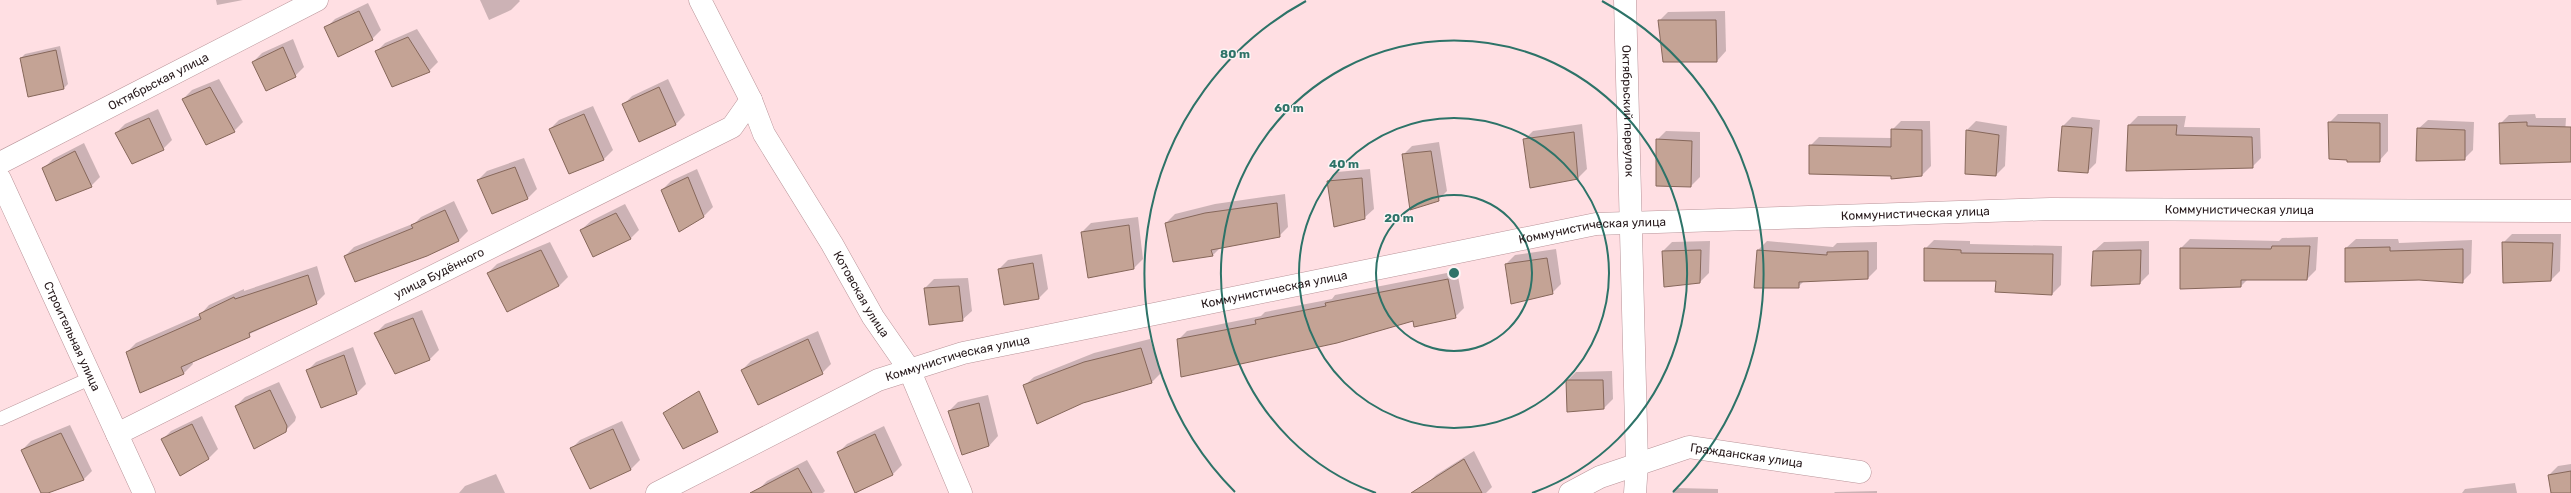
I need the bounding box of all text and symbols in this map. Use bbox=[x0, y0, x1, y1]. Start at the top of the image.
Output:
street label: Октябрьский переулок bbox=[1619, 45, 1637, 178]
text: 80 m bbox=[1220, 47, 1250, 61]
street label: Октябрьская улица bbox=[106, 50, 211, 113]
text: 60 m bbox=[1274, 101, 1304, 115]
text: 40 m bbox=[1329, 157, 1359, 171]
street label: Коммунистическая улица bbox=[2165, 202, 2314, 217]
street label: Коммунистическая улица bbox=[1841, 204, 1990, 223]
text: 20 m bbox=[1384, 211, 1414, 225]
street label: Коммунистическая улица bbox=[1517, 215, 1666, 247]
street label: улица Будённого bbox=[392, 245, 487, 302]
street label: Котовская улица bbox=[830, 249, 892, 340]
centre of rings bbox=[1447, 266, 1461, 280]
street label: Коммунистическая улица bbox=[1200, 268, 1349, 311]
street label: Строительная улица bbox=[41, 279, 103, 393]
street label: Коммунистическая улица bbox=[884, 333, 1031, 384]
street label: Гражданская улица bbox=[1689, 440, 1804, 471]

